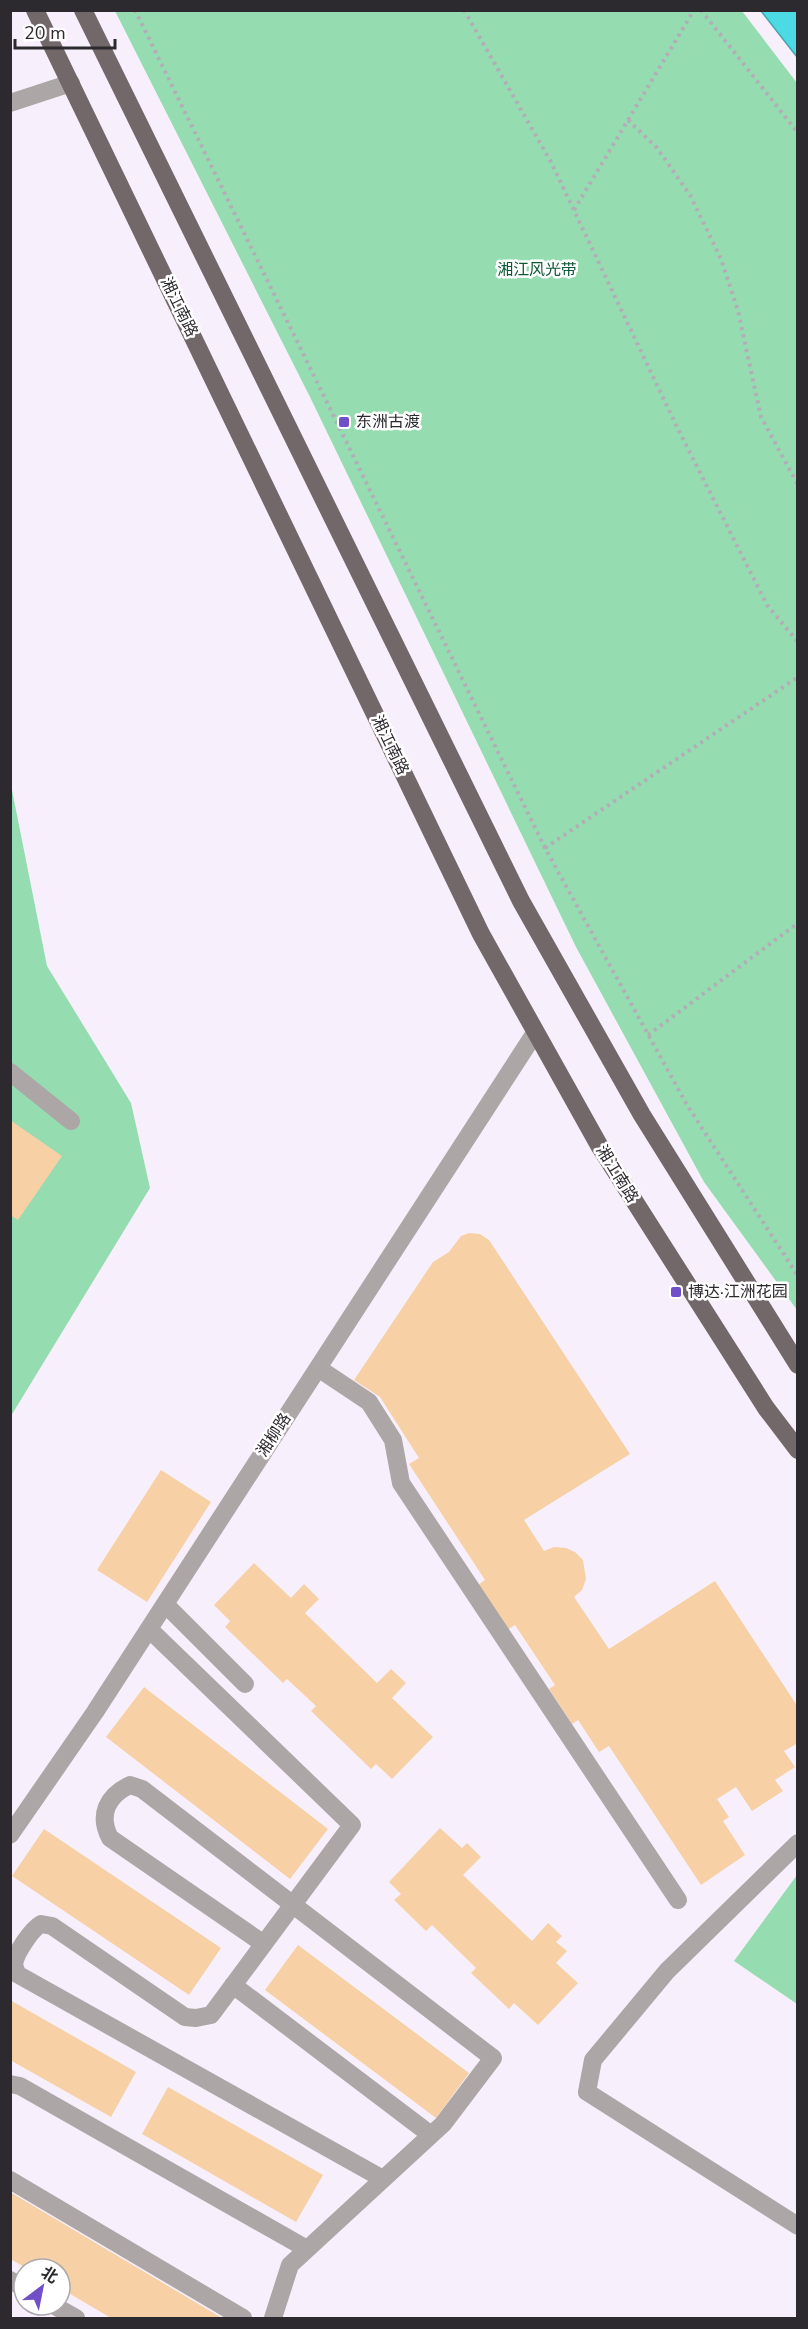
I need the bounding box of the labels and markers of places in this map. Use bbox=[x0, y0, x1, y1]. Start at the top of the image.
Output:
place label: 东洲古渡 bbox=[356, 411, 420, 433]
marker: 东洲古渡 bbox=[337, 415, 351, 429]
place label: 博达·江洲花园 bbox=[688, 1281, 788, 1303]
marker: 博达·江洲花园 bbox=[669, 1285, 683, 1299]

